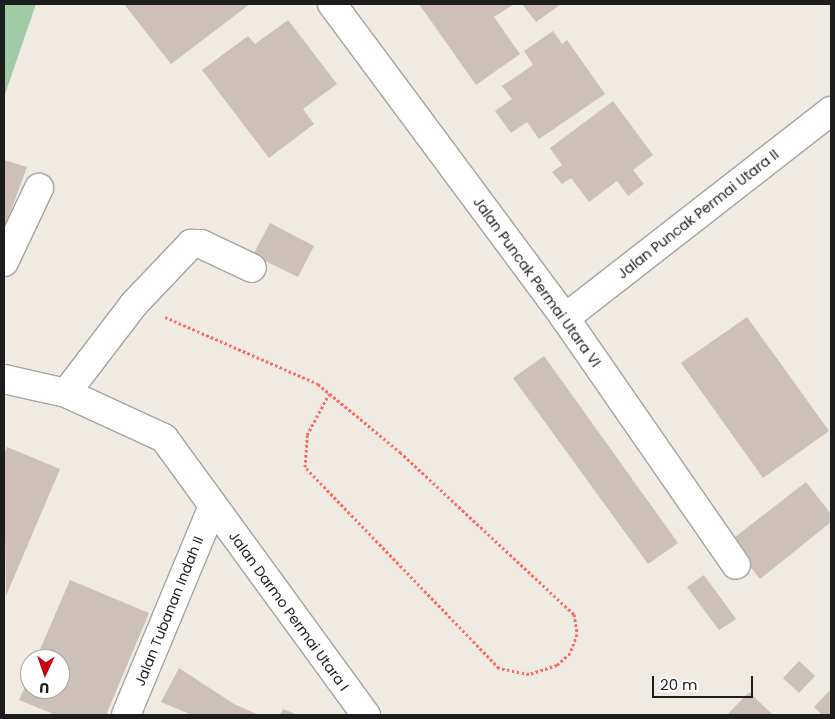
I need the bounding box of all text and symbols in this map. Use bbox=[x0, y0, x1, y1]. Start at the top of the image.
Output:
street label: Jalan Puncak Permai Utara II bbox=[614, 146, 782, 282]
street label: Jalan Puncak Permai Utara VI bbox=[470, 194, 604, 370]
street label: Jalan Darmo Permai Utara I bbox=[225, 528, 353, 694]
street label: Jalan Tubanan Indah II bbox=[131, 534, 207, 688]
north arrow bbox=[20, 649, 70, 699]
scale bar bbox=[655, 666, 756, 698]
text: 20 m bbox=[660, 674, 698, 695]
text: U bbox=[39, 678, 50, 698]

